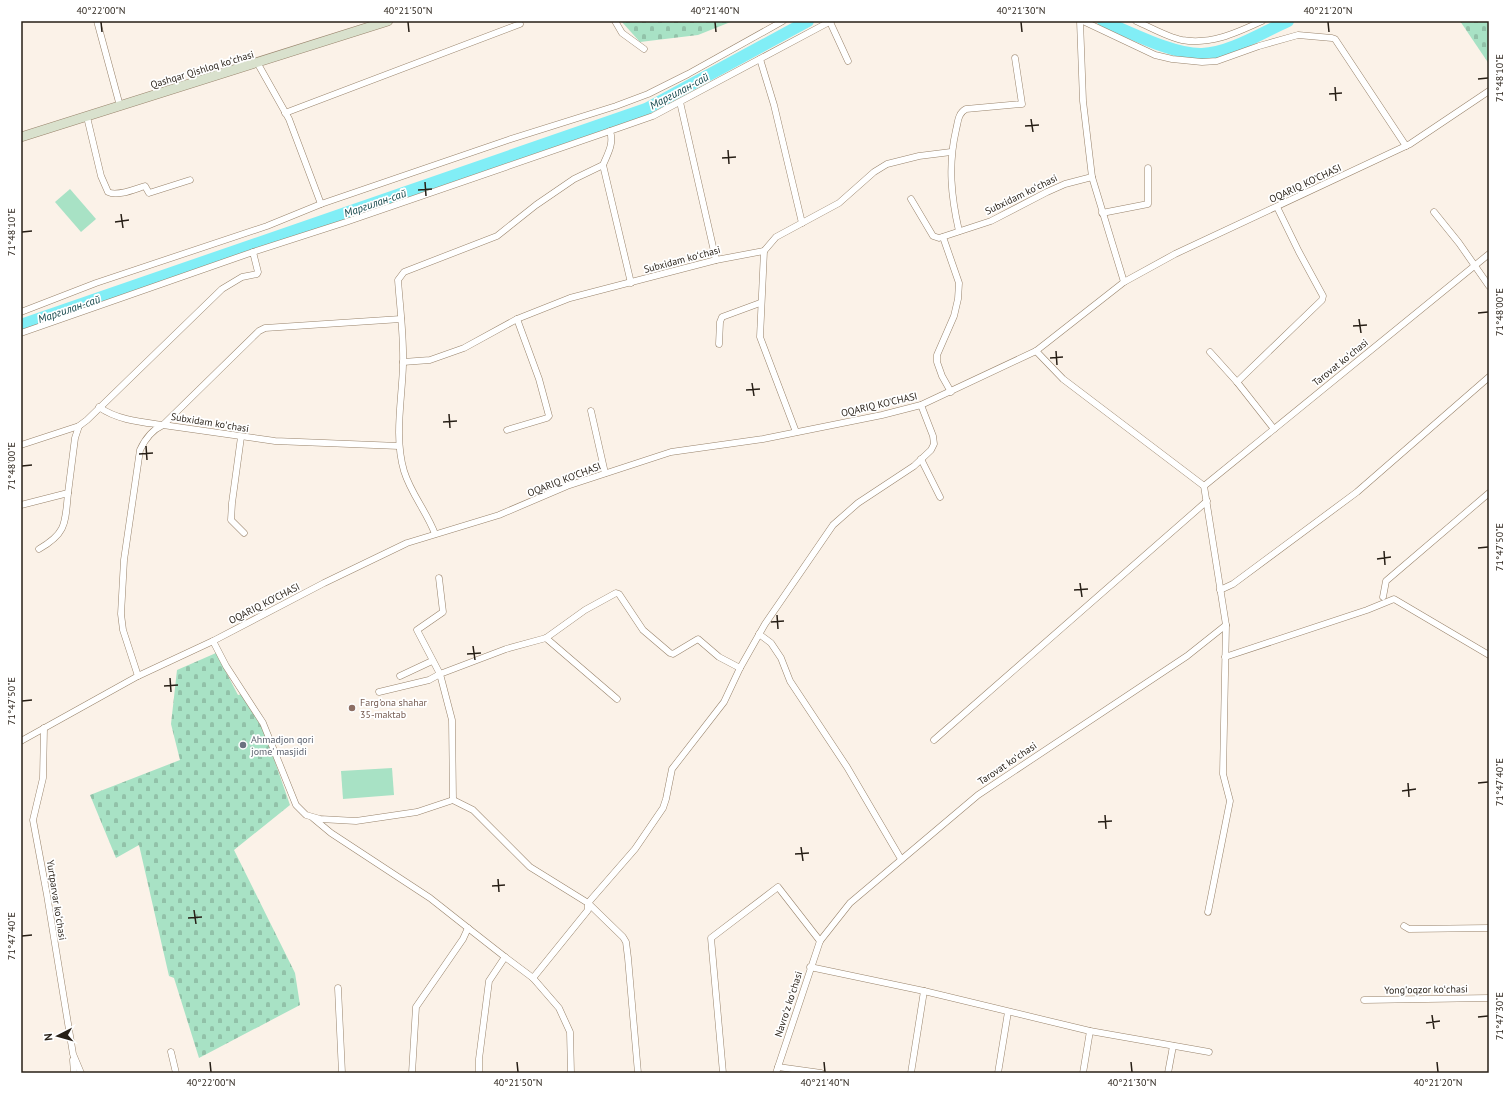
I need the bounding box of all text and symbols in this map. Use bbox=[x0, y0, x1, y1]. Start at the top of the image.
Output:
text: 40°22'00"N bbox=[76, 4, 126, 17]
text: 40°21'50"N bbox=[383, 4, 433, 17]
text: 40°21'40"N bbox=[690, 4, 740, 17]
text: 40°21'30"N bbox=[996, 4, 1046, 17]
text: 40°21'20"N bbox=[1303, 4, 1353, 17]
street label: Qashqar Qishloq koʻchasi bbox=[149, 48, 255, 91]
text: 71°48'10"E bbox=[1493, 54, 1506, 102]
water label: Маргилан-сай bbox=[647, 69, 711, 112]
street label: OQARIQ KO'CHASI bbox=[1267, 161, 1343, 206]
street label: Subxidam koʻchasi bbox=[983, 171, 1060, 218]
water label: Маргилан-сай bbox=[342, 186, 408, 220]
text: 71°48'10"E bbox=[5, 208, 18, 256]
street label: Subxidam koʻchasi bbox=[642, 243, 722, 276]
text: 71°48'00"E bbox=[1493, 288, 1506, 336]
water label: Маргилан-сай bbox=[36, 292, 102, 326]
street label: Tarovat koʻchasi bbox=[1310, 336, 1371, 389]
street label: OQARIQ KO'CHASI bbox=[840, 389, 919, 420]
street label: Subxidam koʻchasi bbox=[170, 410, 250, 435]
text: 71°48'00"E bbox=[5, 442, 18, 490]
street label: OQARIQ KO'CHASI bbox=[525, 459, 603, 500]
text: 71°47'50"E bbox=[1493, 523, 1506, 571]
street label: OQARIQ KO'CHASI bbox=[227, 580, 302, 627]
text: 71°47'50"E bbox=[5, 677, 18, 725]
place label: Farg'ona shahar 35-maktab bbox=[360, 696, 428, 721]
marker: Farg'ona shahar 35-maktab bbox=[347, 703, 357, 713]
place label: Ahmadjon qori jome' masjidi bbox=[251, 733, 314, 758]
street label: Tarovat koʻchasi bbox=[975, 739, 1039, 788]
marker: Ahmadjon qori jome' masjidi bbox=[238, 740, 248, 750]
text: 71°47'40"E bbox=[1493, 758, 1506, 806]
street label: Yurtparvar koʻchasi bbox=[44, 859, 69, 941]
text: 71°47'40"E bbox=[5, 912, 18, 960]
street label: Navroʻz koʻchasi bbox=[772, 970, 805, 1039]
street label: Yongʻoqzor koʻchasi bbox=[1384, 982, 1468, 997]
text: 71°47'30"E bbox=[1493, 992, 1506, 1040]
north arrow bbox=[38, 1016, 78, 1056]
text: N bbox=[41, 1033, 55, 1041]
text: 40°22'00"N bbox=[186, 1076, 236, 1089]
text: 40°21'50"N bbox=[493, 1076, 543, 1089]
text: 40°21'40"N bbox=[800, 1076, 850, 1089]
text: 40°21'30"N bbox=[1107, 1076, 1157, 1089]
text: 40°21'20"N bbox=[1413, 1076, 1463, 1089]

